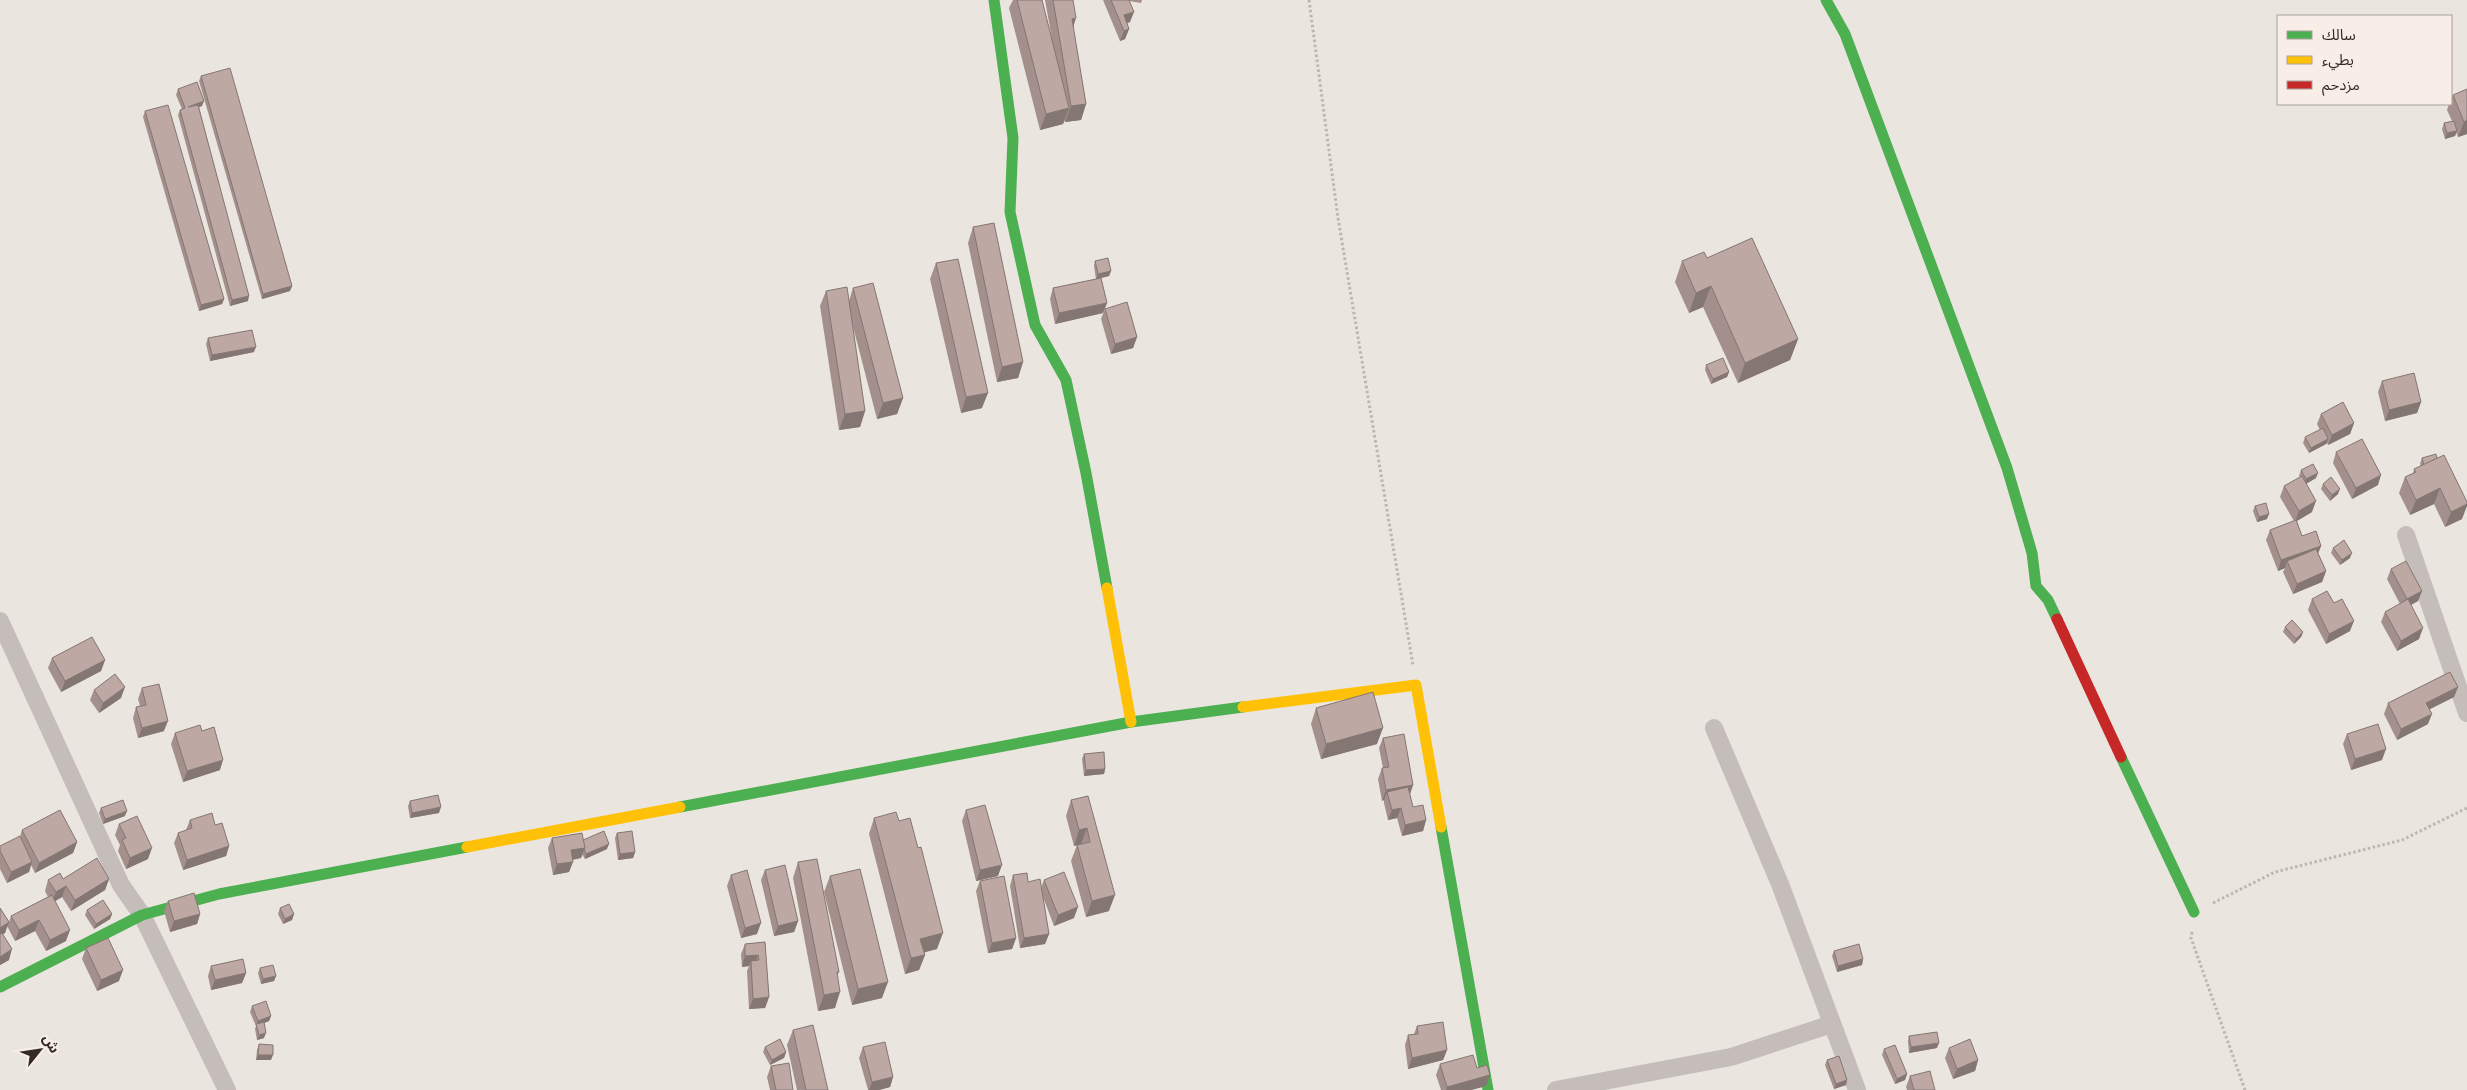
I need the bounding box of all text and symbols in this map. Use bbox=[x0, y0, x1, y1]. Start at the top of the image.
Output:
legend bbox=[2277, 15, 2452, 105]
text: سالك bbox=[2322, 26, 2356, 44]
text: بطيء bbox=[2322, 51, 2354, 71]
text: مزدحم bbox=[2322, 76, 2360, 96]
north arrow bbox=[15, 1025, 65, 1075]
text: ش bbox=[39, 1031, 64, 1056]

